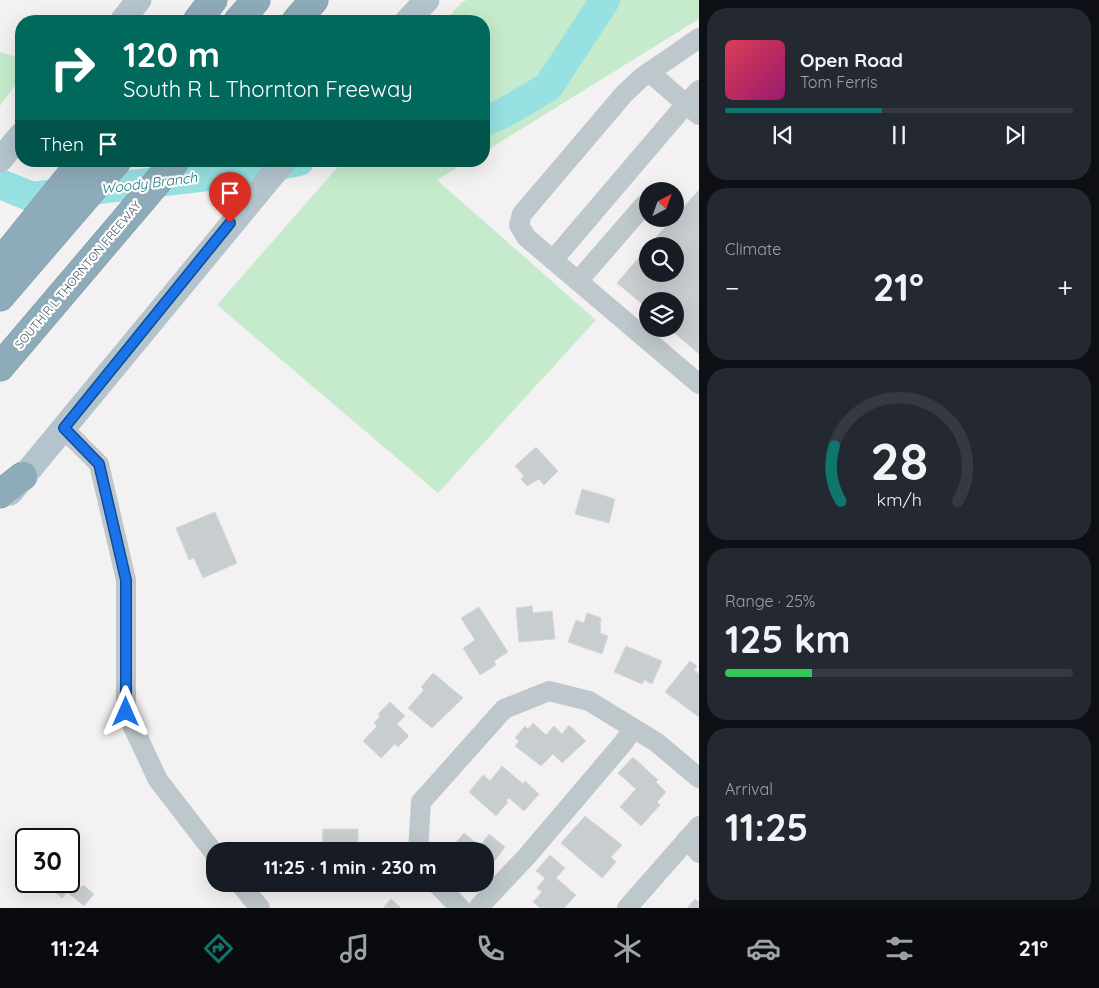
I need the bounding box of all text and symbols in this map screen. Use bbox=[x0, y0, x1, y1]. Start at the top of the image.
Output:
text: 120 m bbox=[123, 32, 220, 76]
icon: right bbox=[40, 35, 105, 100]
text: Open Road bbox=[800, 48, 903, 72]
text: Tom Ferris bbox=[800, 72, 877, 92]
text: South R L Thornton Freeway bbox=[123, 75, 413, 103]
icon: previous bbox=[769, 121, 797, 149]
icon: pause bbox=[885, 121, 913, 149]
icon: next bbox=[1001, 121, 1029, 149]
icon: arrive bbox=[94, 130, 122, 158]
text: Then bbox=[40, 132, 84, 156]
water label: Woody Branch bbox=[100, 168, 199, 198]
pin bbox=[209, 172, 251, 223]
icon: arrive bbox=[216, 179, 244, 207]
north arrow bbox=[639, 182, 684, 228]
map controls bbox=[639, 182, 684, 337]
street label: SOUTH R L THORNTON FREEWAY bbox=[11, 197, 144, 352]
button: search bbox=[639, 237, 684, 282]
text: Climate bbox=[725, 239, 781, 259]
text: 21° bbox=[873, 263, 924, 311]
text: − bbox=[725, 270, 740, 305]
text: + bbox=[1057, 270, 1073, 305]
button: layers bbox=[639, 292, 684, 337]
text: 28 bbox=[870, 428, 928, 493]
text: km/h bbox=[876, 488, 922, 510]
text: Range · 25% bbox=[725, 591, 815, 611]
text: 125 km bbox=[725, 615, 851, 663]
position arrow bbox=[99, 685, 151, 737]
text: Arrival bbox=[725, 779, 773, 799]
text: 11:25 bbox=[725, 803, 808, 851]
speed limit sign: 30 bbox=[15, 828, 80, 893]
text: 11:25 · 1 min · 230 m bbox=[264, 855, 437, 879]
icon: directions bbox=[201, 931, 236, 966]
icon: music bbox=[337, 931, 372, 966]
icon: phone bbox=[473, 931, 508, 966]
icon: climate bbox=[610, 931, 645, 966]
icon: car bbox=[746, 931, 781, 966]
icon: filters bbox=[882, 931, 917, 966]
text: 11:24 bbox=[51, 934, 99, 962]
text: 21° bbox=[1019, 934, 1048, 962]

